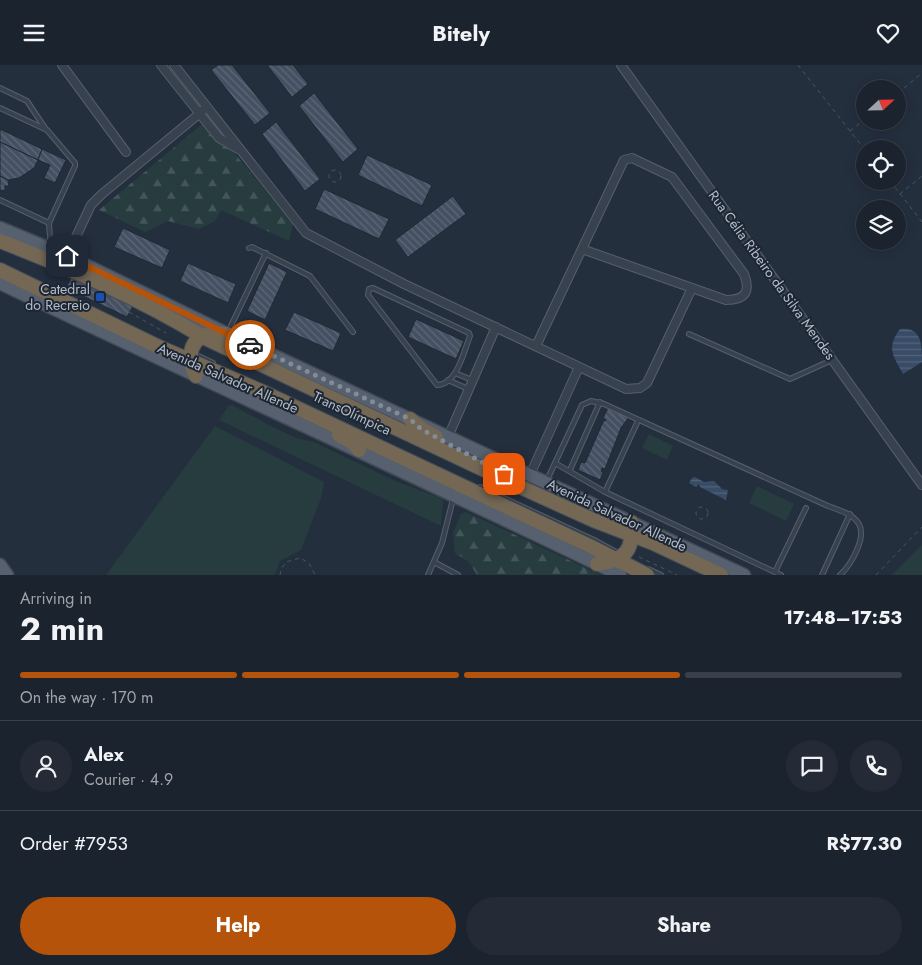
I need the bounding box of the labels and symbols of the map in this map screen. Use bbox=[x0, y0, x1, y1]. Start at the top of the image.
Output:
north arrow bbox=[856, 80, 906, 130]
street label: Rua Célia Ribeiro da Silva Mendes bbox=[704, 186, 840, 364]
pin bbox=[46, 235, 88, 277]
place label: Catedral do Recreio bbox=[25, 279, 90, 315]
marker: Catedral do Recreio bbox=[94, 291, 106, 303]
courier bbox=[225, 320, 275, 370]
street label: Avenida Salvador Allende bbox=[154, 338, 302, 418]
street label: TransOlímpica bbox=[310, 386, 394, 440]
pin bbox=[483, 453, 525, 495]
street label: Avenida Salvador Allende bbox=[544, 474, 690, 556]

